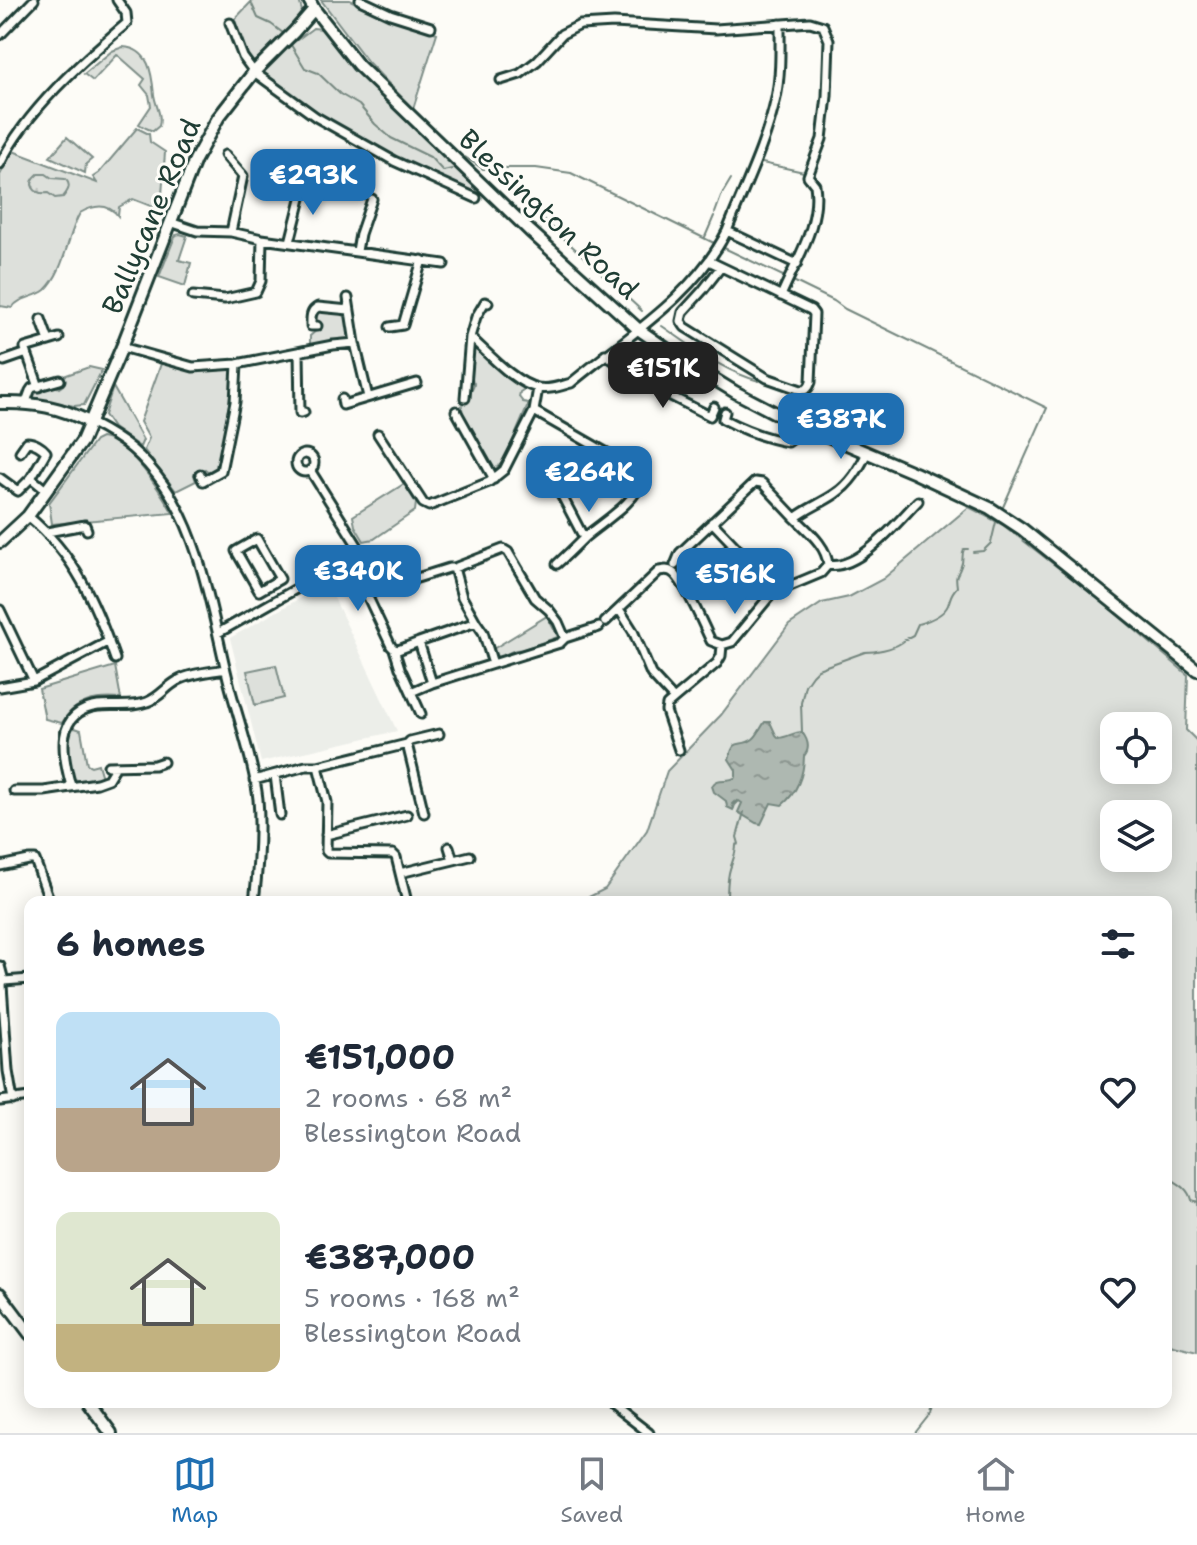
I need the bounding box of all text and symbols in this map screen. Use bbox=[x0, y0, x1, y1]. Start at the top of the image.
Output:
street label: Ballycane Road bbox=[93, 112, 209, 320]
street label: Blessington Road bbox=[451, 120, 647, 308]
pin: €293K bbox=[257, 149, 369, 217]
text: €293K bbox=[268, 157, 358, 192]
pin: €151K bbox=[607, 342, 719, 410]
text: €151K bbox=[626, 350, 700, 385]
pin: €387K bbox=[785, 393, 897, 461]
text: €387K bbox=[796, 401, 886, 436]
pin: €264K bbox=[533, 446, 645, 514]
text: €264K bbox=[544, 454, 634, 489]
pin: €340K bbox=[302, 545, 414, 613]
pin: €516K bbox=[679, 548, 791, 616]
text: €340K bbox=[313, 553, 403, 588]
text: €516K bbox=[695, 556, 775, 591]
map controls bbox=[1100, 712, 1172, 872]
button: locate bbox=[1100, 712, 1172, 784]
button: layers bbox=[1100, 800, 1172, 872]
text: 6 homes bbox=[56, 921, 205, 967]
icon: filters bbox=[1096, 922, 1140, 966]
text: €151,000 bbox=[304, 1034, 455, 1080]
icon: home bbox=[120, 1044, 216, 1140]
icon: heart bbox=[1096, 1070, 1140, 1114]
text: 2 rooms · 68 m² bbox=[304, 1080, 512, 1115]
text: Blessington Road bbox=[304, 1115, 521, 1150]
text: €387,000 bbox=[304, 1234, 475, 1280]
icon: home bbox=[120, 1244, 216, 1340]
icon: heart bbox=[1096, 1270, 1140, 1314]
text: 5 rooms · 168 m² bbox=[304, 1280, 520, 1315]
text: Blessington Road bbox=[304, 1315, 521, 1350]
tab: Map bbox=[171, 1452, 218, 1529]
tab: Saved bbox=[561, 1452, 623, 1529]
tab: Home bbox=[965, 1452, 1026, 1529]

